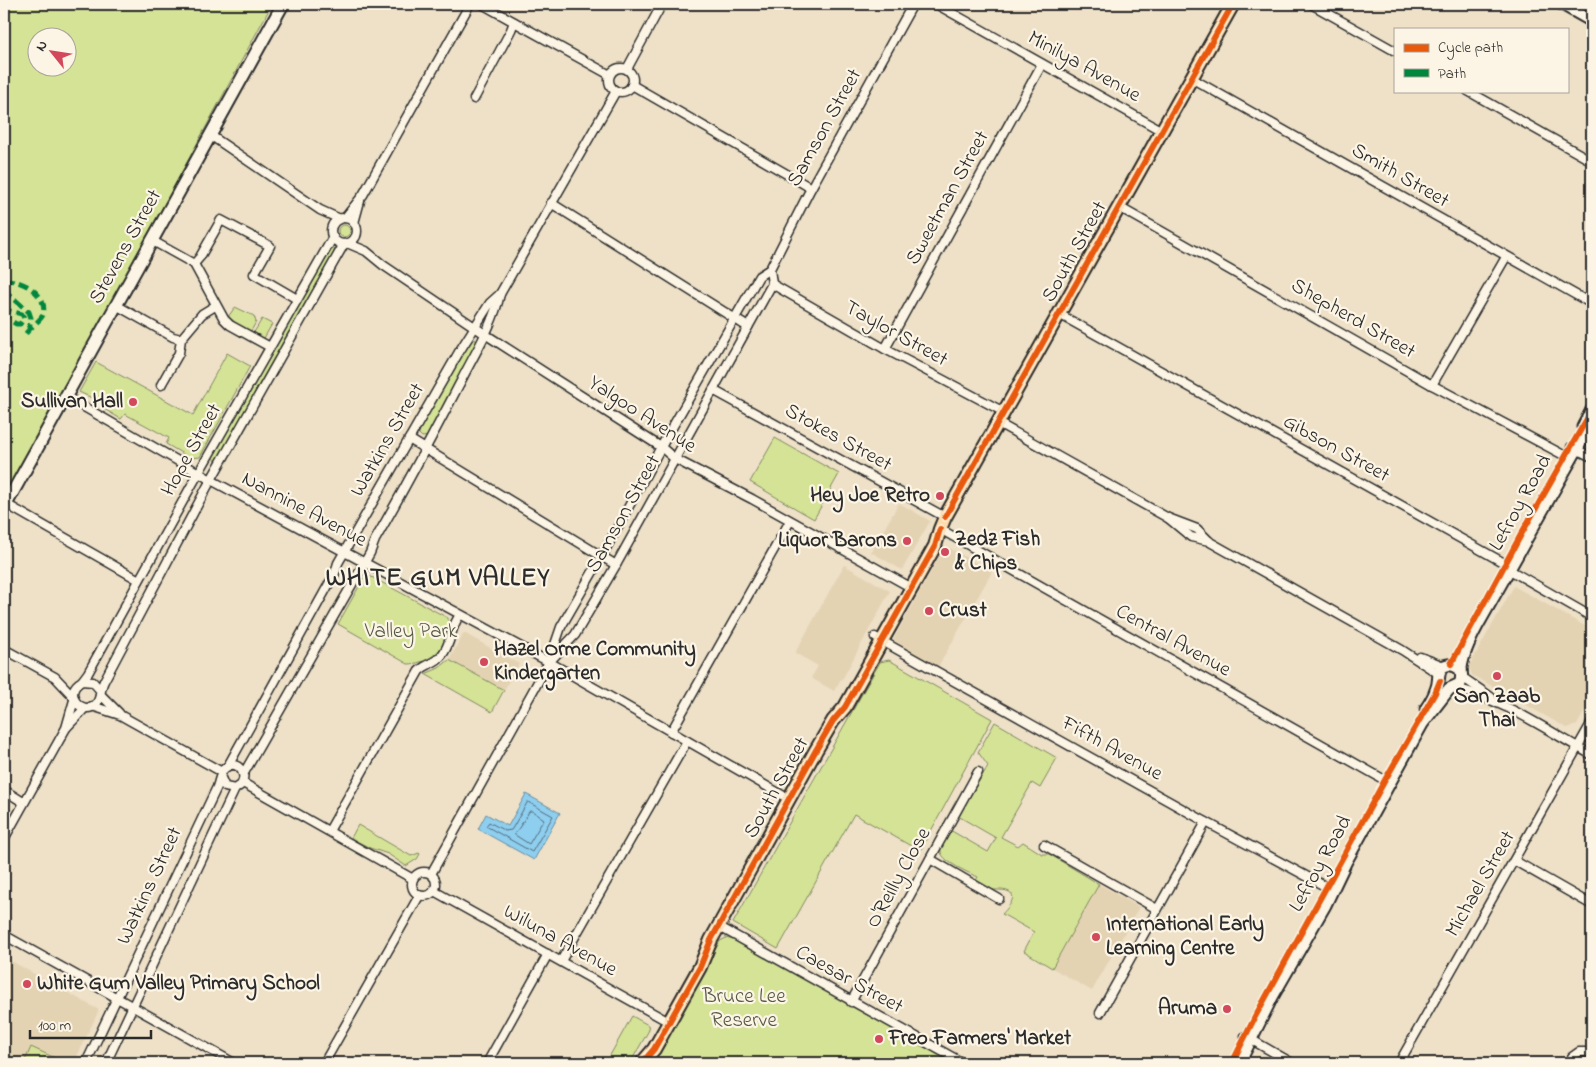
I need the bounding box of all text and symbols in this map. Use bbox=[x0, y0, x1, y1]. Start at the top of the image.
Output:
street label: Minilya Avenue bbox=[1021, 24, 1147, 113]
north arrow bbox=[28, 28, 78, 78]
legend bbox=[1394, 28, 1568, 92]
text: N bbox=[31, 37, 53, 56]
text: Cycle path bbox=[1438, 37, 1503, 60]
street label: Samson Street bbox=[780, 63, 870, 193]
text: Path bbox=[1438, 63, 1466, 85]
street label: Sweetman Street bbox=[899, 125, 997, 271]
street label: Smith Street bbox=[1345, 136, 1455, 216]
street label: Stevens Street bbox=[82, 184, 170, 310]
street label: South Street bbox=[1035, 196, 1115, 308]
street label: Shepherd Street bbox=[1285, 271, 1421, 367]
street label: Taylor Street bbox=[838, 293, 953, 377]
street label: Yalgoo Avenue bbox=[581, 369, 703, 463]
street label: Watkins Street bbox=[343, 378, 433, 502]
place label: Sullivan Hall bbox=[21, 387, 123, 417]
marker: Sullivan Hall bbox=[127, 396, 139, 408]
street label: Stokes Street bbox=[779, 396, 897, 480]
street label: Hope Street bbox=[154, 398, 230, 502]
street label: Gibson Street bbox=[1277, 407, 1395, 491]
street label: Samson Street bbox=[579, 449, 669, 579]
street label: Lefroy Road bbox=[1482, 449, 1562, 558]
street label: Nannine Avenue bbox=[236, 464, 372, 556]
place label: Hey Joe Retro bbox=[810, 481, 930, 513]
marker: Hey Joe Retro bbox=[934, 490, 946, 502]
place label: Zedz Fish & Chips bbox=[954, 525, 1040, 579]
place label: Liquor Barons bbox=[778, 526, 897, 556]
marker: Liquor Barons bbox=[901, 535, 913, 547]
marker: Zedz Fish & Chips bbox=[939, 546, 951, 558]
district label: WHITE GUM VALLEY bbox=[326, 560, 550, 598]
place label: Crust bbox=[939, 596, 988, 626]
street label: Central Avenue bbox=[1110, 597, 1237, 685]
marker: Crust bbox=[923, 605, 935, 617]
park label: Valley Park bbox=[364, 617, 458, 649]
place label: Hazel Orme Community Kindergarten bbox=[494, 635, 696, 691]
marker: Hazel Orme Community Kindergarten bbox=[478, 656, 490, 668]
marker: San Zaab Thai bbox=[1491, 670, 1503, 682]
place label: San Zaab Thai bbox=[1454, 682, 1541, 736]
street label: Fifth Avenue bbox=[1055, 708, 1168, 789]
street label: South Street bbox=[737, 732, 817, 844]
street label: Lefroy Road bbox=[1282, 810, 1362, 919]
street label: Watkins Street bbox=[110, 822, 190, 950]
street label: O'Reilly Close bbox=[859, 822, 941, 935]
street label: Michael Street bbox=[1438, 825, 1524, 943]
street label: Wiluna Avenue bbox=[497, 897, 623, 985]
place label: International Early Learning Centre bbox=[1106, 910, 1264, 966]
marker: International Early Learning Centre bbox=[1090, 931, 1102, 943]
street label: Caesar Street bbox=[790, 938, 908, 1022]
place label: White Gum Valley Primary School bbox=[37, 969, 320, 1001]
marker: White Gum Valley Primary School bbox=[21, 978, 33, 990]
park label: Bruce Lee Reserve bbox=[701, 982, 786, 1036]
place label: Aruma bbox=[1158, 994, 1217, 1024]
marker: Aruma bbox=[1221, 1003, 1233, 1015]
scale bar bbox=[30, 1007, 151, 1039]
text: 100 m bbox=[38, 1015, 71, 1037]
place label: Freo Farmers' Market bbox=[888, 1024, 1072, 1054]
marker: Freo Farmers' Market bbox=[873, 1033, 885, 1045]

